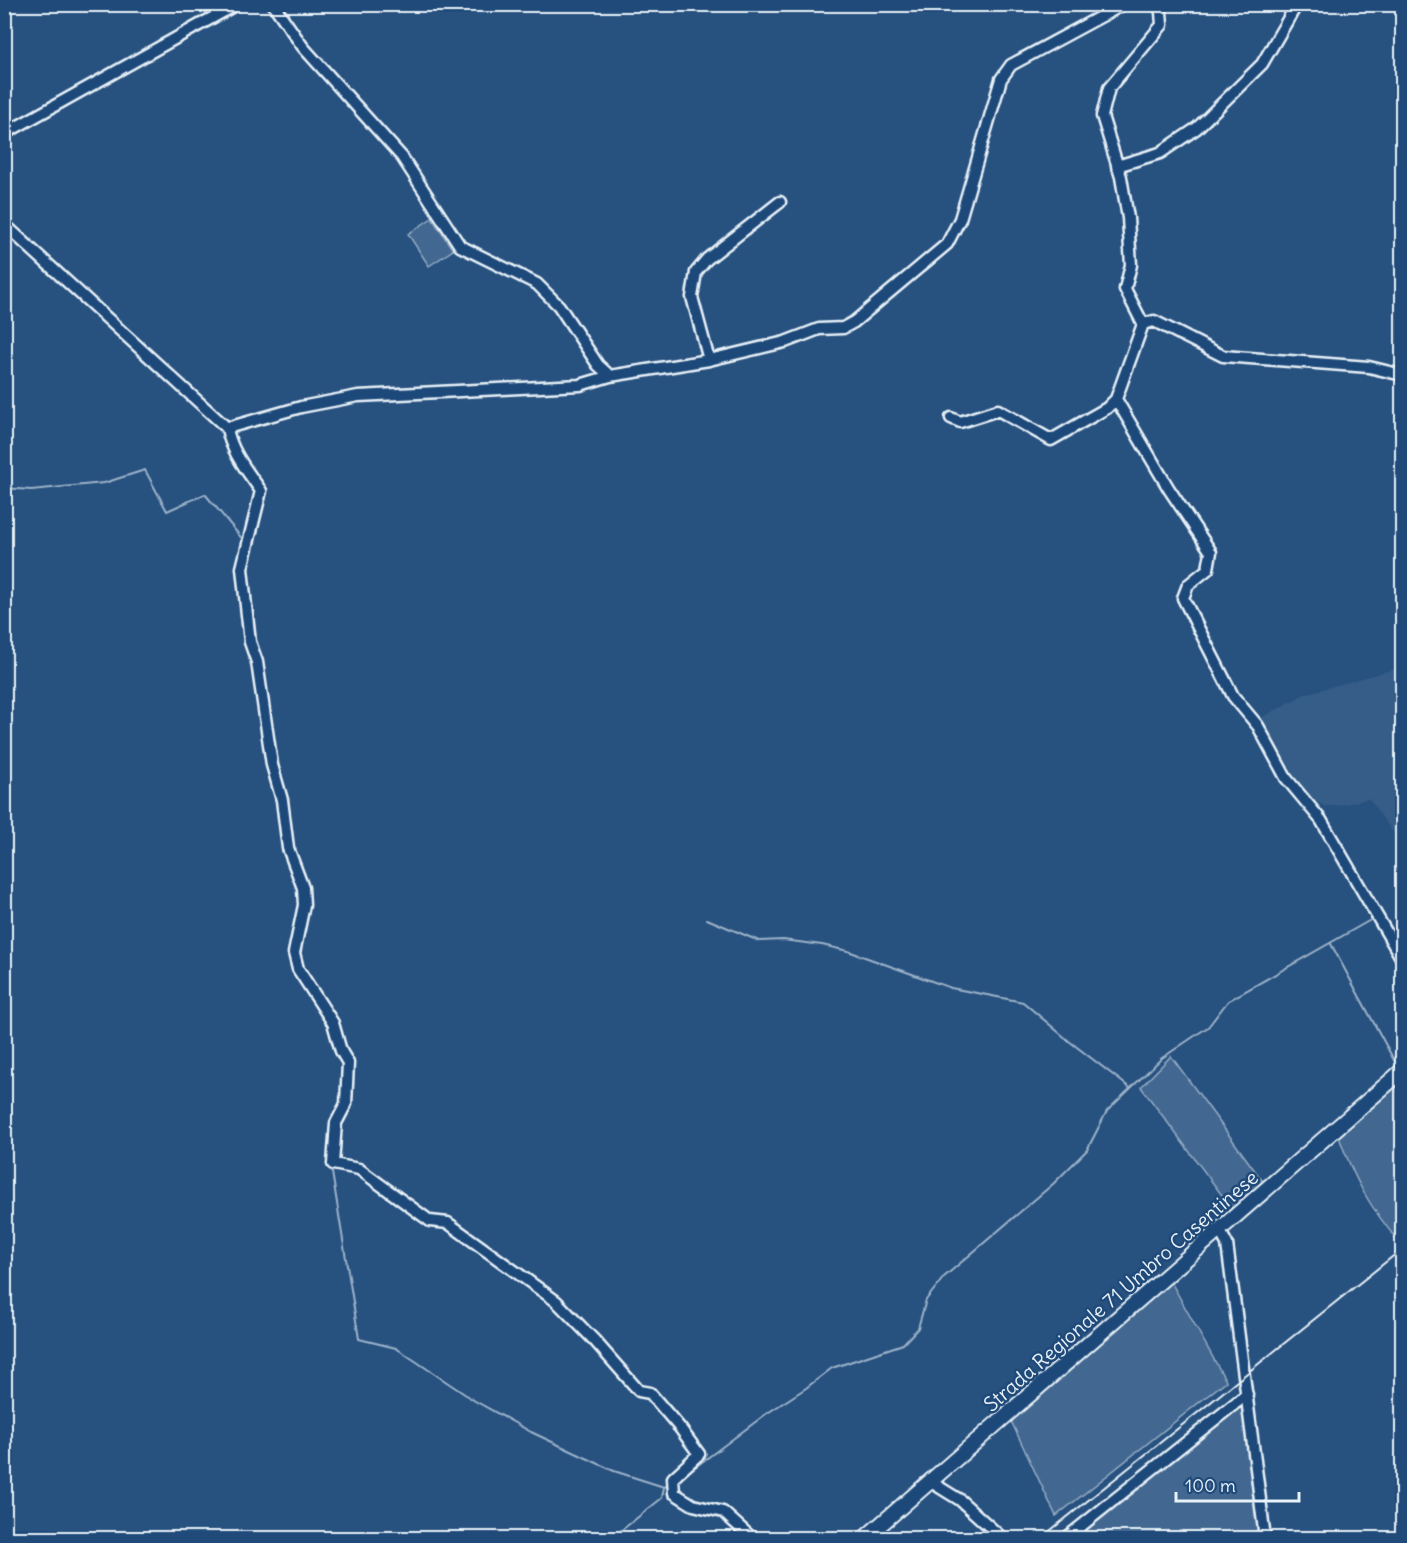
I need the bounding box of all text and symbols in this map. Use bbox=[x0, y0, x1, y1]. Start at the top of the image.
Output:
street label: Strada Regionale 71 Umbro Casentinese bbox=[978, 1165, 1263, 1417]
scale bar bbox=[1176, 1465, 1299, 1503]
text: 100 m bbox=[1185, 1474, 1236, 1497]

